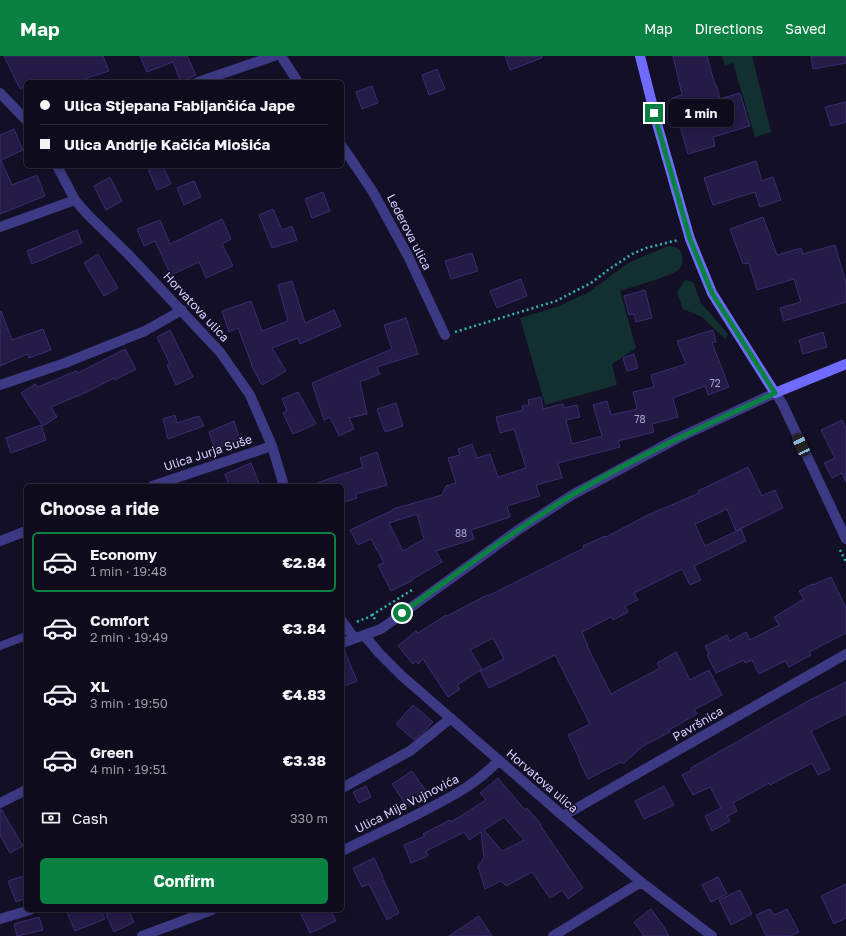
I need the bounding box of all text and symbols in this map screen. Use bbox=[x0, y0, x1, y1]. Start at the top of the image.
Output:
text: Map bbox=[20, 17, 60, 40]
text: Map bbox=[644, 20, 673, 37]
text: Directions bbox=[695, 20, 763, 37]
text: Saved bbox=[785, 20, 826, 37]
text: Ulica Stjepana Fabijančića Jape bbox=[64, 96, 295, 114]
callout: 1 min bbox=[668, 99, 734, 127]
route end bbox=[645, 104, 663, 122]
text: 1 min bbox=[685, 105, 717, 121]
text: Ulica Andrije Kačića Miošića bbox=[64, 135, 270, 153]
street label: Lederova ulica bbox=[384, 191, 435, 272]
street label: Horvatova ulica bbox=[160, 269, 233, 345]
house number: 72 bbox=[709, 377, 721, 389]
house number: 78 bbox=[634, 413, 646, 425]
street label: Ulica Jurja Suše bbox=[162, 431, 254, 474]
car bbox=[790, 432, 812, 458]
text: Choose a ride bbox=[40, 497, 159, 519]
house number: 88 bbox=[455, 527, 467, 539]
icon: car bbox=[42, 544, 78, 580]
text: Economy bbox=[90, 545, 157, 563]
text: €2.84 bbox=[282, 553, 326, 571]
text: 1 min · 19:48 bbox=[90, 563, 167, 579]
route start bbox=[393, 604, 411, 622]
icon: car bbox=[42, 610, 78, 646]
text: Comfort bbox=[90, 611, 149, 629]
text: €3.84 bbox=[282, 619, 326, 637]
text: 2 min · 19:49 bbox=[90, 629, 168, 645]
icon: car bbox=[42, 676, 78, 712]
text: XL bbox=[90, 677, 109, 695]
text: €4.83 bbox=[282, 685, 326, 703]
text: 3 min · 19:50 bbox=[90, 695, 168, 711]
street label: Pavršnica bbox=[670, 703, 726, 744]
icon: car bbox=[42, 742, 78, 778]
text: Green bbox=[90, 743, 133, 761]
street label: Horvatova ulica bbox=[503, 745, 581, 816]
text: €3.38 bbox=[283, 751, 326, 769]
text: 4 min · 19:51 bbox=[90, 761, 166, 777]
street label: Ulica Mije Vujnovića bbox=[352, 771, 461, 836]
icon: cash bbox=[40, 807, 62, 829]
text: Cash bbox=[72, 809, 108, 827]
text: 330 m bbox=[290, 810, 328, 826]
button: Confirm bbox=[40, 858, 328, 904]

